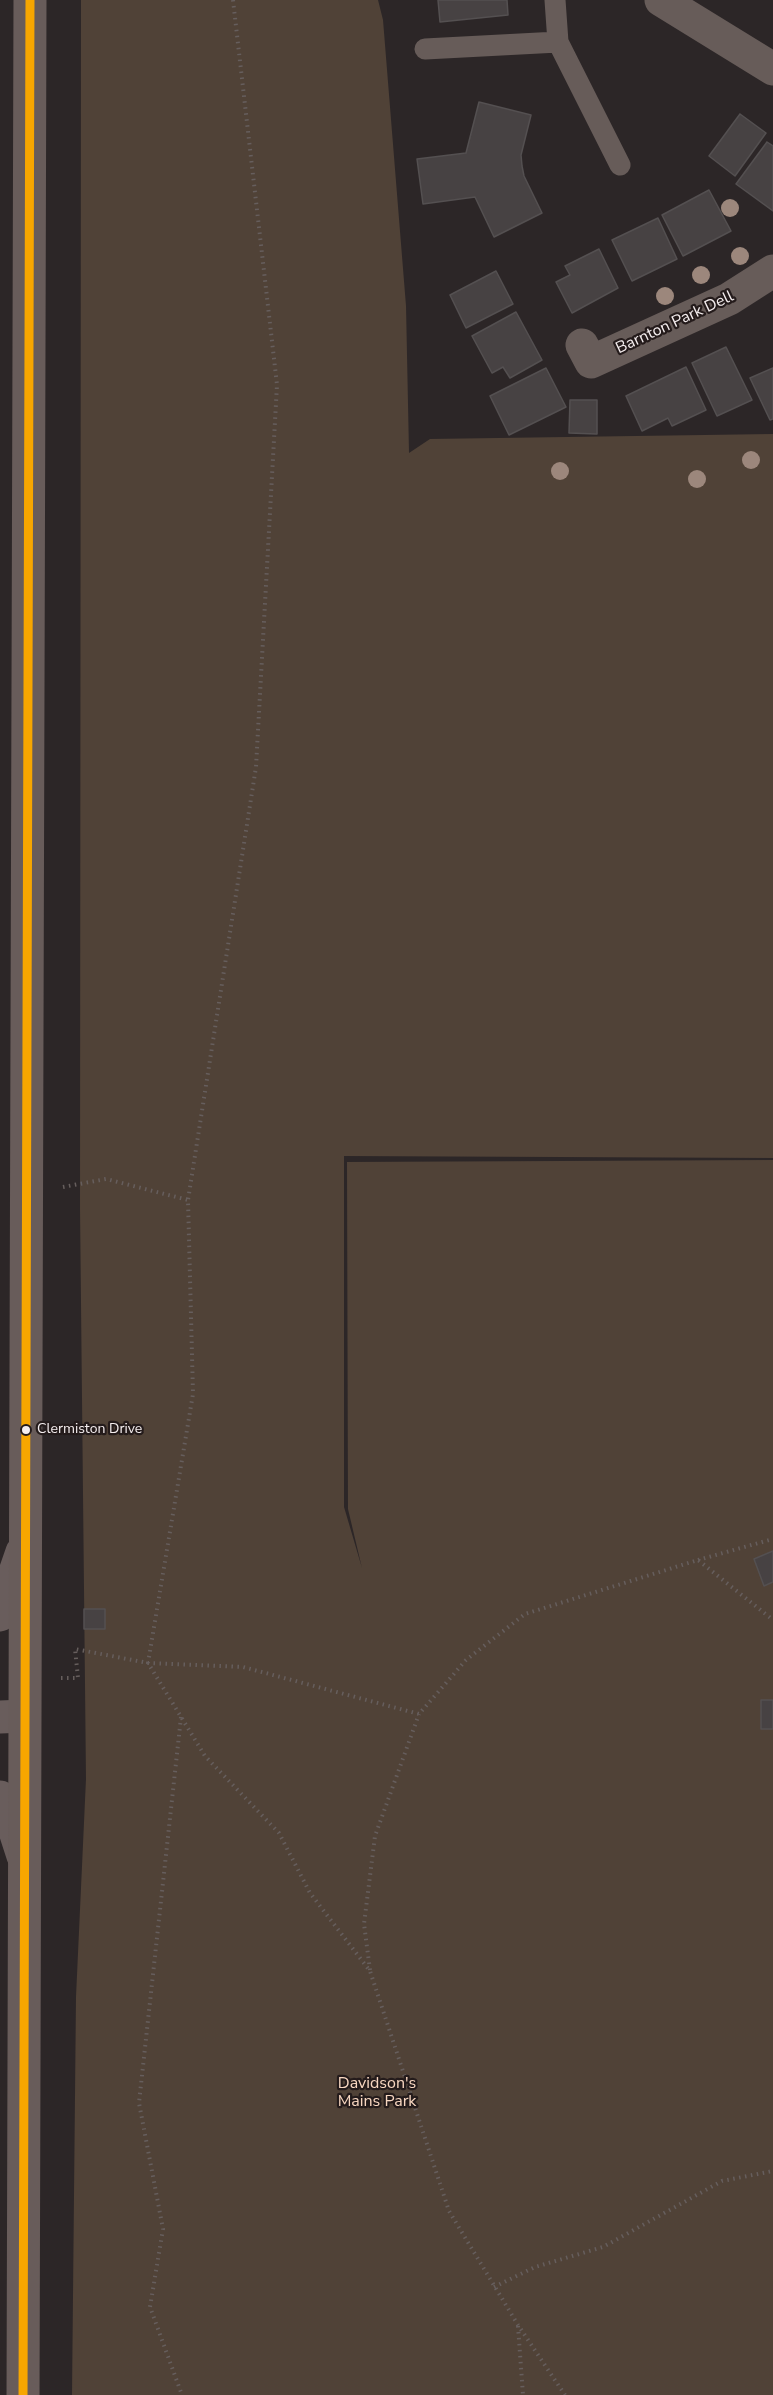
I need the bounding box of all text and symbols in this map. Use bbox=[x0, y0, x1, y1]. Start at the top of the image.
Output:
street label: Barnton Park Dell bbox=[613, 287, 737, 359]
place label: Clermiston Drive bbox=[37, 1422, 142, 1438]
marker: Clermiston Drive bbox=[20, 1424, 32, 1436]
park label: Davidson's Mains Park bbox=[338, 2074, 416, 2112]

